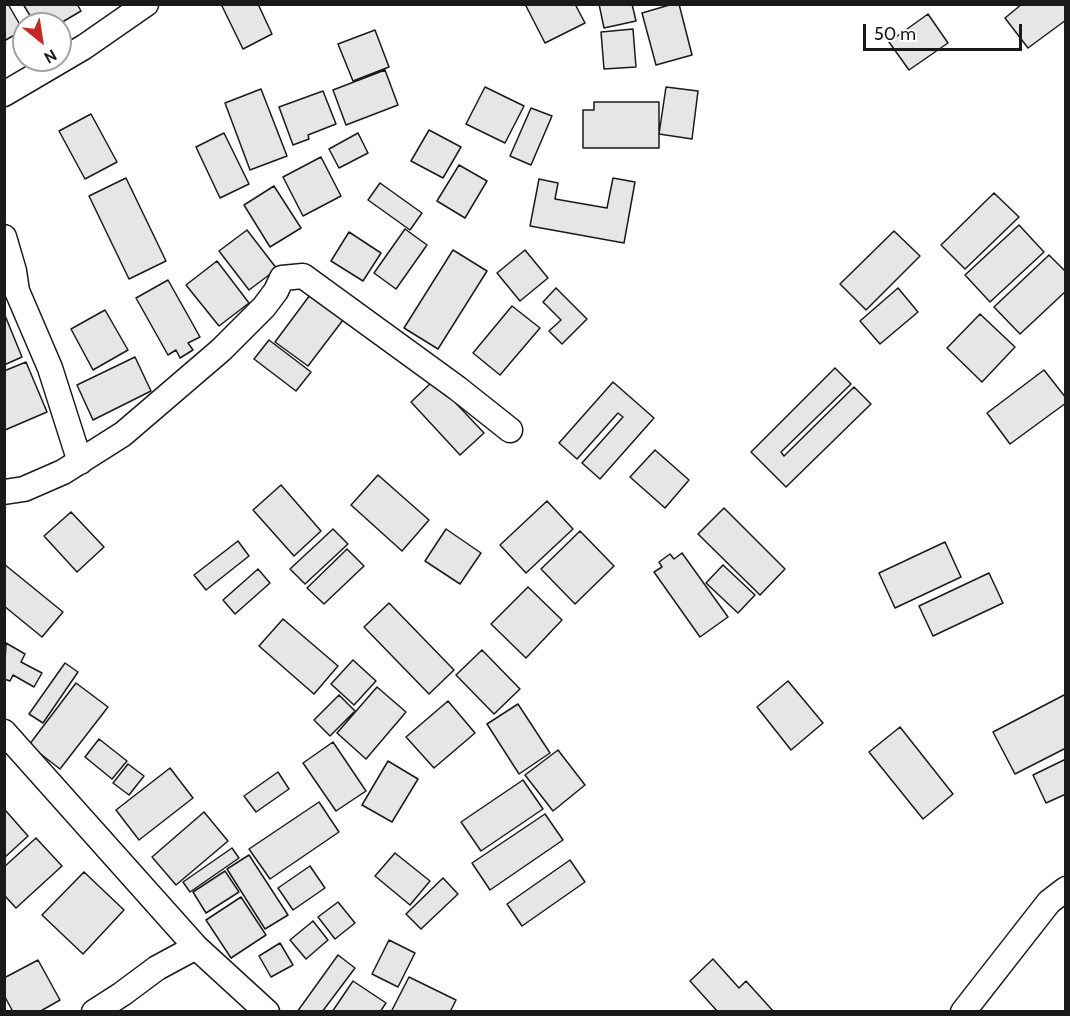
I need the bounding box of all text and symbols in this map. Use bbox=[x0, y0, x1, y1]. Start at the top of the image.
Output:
north arrow bbox=[12, 12, 72, 72]
scale bar bbox=[866, 12, 1025, 50]
text: 50 m bbox=[874, 23, 916, 45]
text: N bbox=[41, 45, 60, 67]

